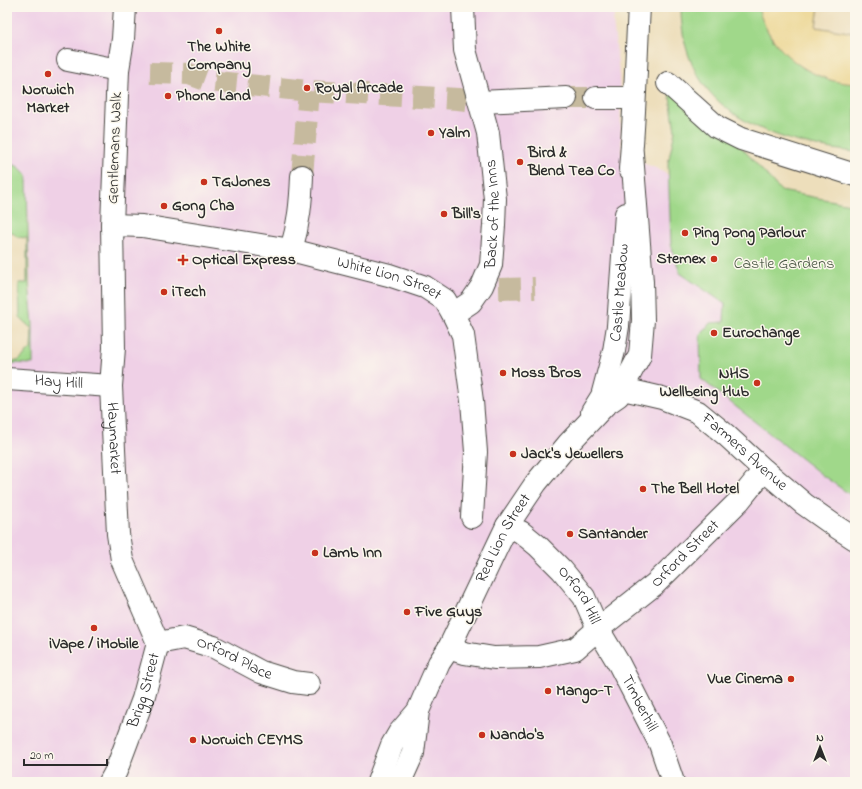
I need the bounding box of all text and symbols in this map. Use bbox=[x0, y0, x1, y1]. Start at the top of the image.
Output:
marker: The White Company bbox=[214, 26, 224, 36]
place label: The White Company bbox=[187, 35, 252, 78]
marker: Norwich Market bbox=[43, 69, 53, 79]
place label: Royal Arcade bbox=[314, 76, 404, 101]
place label: Norwich Market bbox=[22, 78, 74, 120]
marker: Royal Arcade bbox=[302, 83, 312, 93]
place label: Phone Land bbox=[176, 84, 251, 108]
street label: Gentlemans Walk bbox=[101, 91, 129, 204]
marker: Phone Land bbox=[163, 91, 173, 101]
place label: Yalm bbox=[438, 121, 471, 145]
marker: Yalm bbox=[426, 128, 436, 138]
place label: Bird & Blend Tea Co bbox=[527, 141, 615, 183]
marker: Bird & Blend Tea Co bbox=[515, 157, 525, 167]
street label: Back of the Inns bbox=[479, 158, 507, 270]
place label: TGJones bbox=[212, 170, 271, 194]
marker: TGJones bbox=[199, 177, 209, 187]
place label: Gong Cha bbox=[172, 194, 235, 219]
marker: Gong Cha bbox=[159, 201, 169, 211]
place label: Bill's bbox=[451, 202, 481, 226]
marker: Bill's bbox=[439, 209, 449, 219]
place label: Ping Pong Parlour bbox=[693, 221, 807, 246]
marker: Ping Pong Parlour bbox=[680, 228, 690, 238]
street label: Castle Meadow bbox=[604, 243, 636, 344]
place label: Stemex bbox=[656, 247, 706, 271]
place label: Optical Express bbox=[192, 248, 296, 272]
street label: White Lion Street bbox=[334, 250, 447, 307]
park label: Castle Gardens bbox=[734, 252, 834, 276]
marker: Optical Express bbox=[177, 254, 189, 266]
marker: Stemex bbox=[709, 254, 719, 264]
place label: iTech bbox=[172, 280, 206, 304]
marker: iTech bbox=[159, 287, 169, 297]
place label: Eurochange bbox=[722, 321, 801, 346]
marker: Eurochange bbox=[709, 328, 719, 338]
place label: Moss Bros bbox=[511, 361, 582, 385]
place label: NHS Wellbeing Hub bbox=[660, 362, 750, 405]
marker: Moss Bros bbox=[498, 368, 508, 378]
street label: Hay Hill bbox=[34, 369, 84, 396]
marker: NHS Wellbeing Hub bbox=[752, 378, 762, 388]
street label: Haymarket bbox=[100, 401, 127, 476]
street label: Farmers Avenue bbox=[695, 407, 794, 498]
place label: Jack's Jewellers bbox=[521, 442, 624, 466]
marker: Jack's Jewellers bbox=[508, 449, 518, 459]
place label: The Bell Hotel bbox=[651, 477, 739, 501]
marker: The Bell Hotel bbox=[638, 484, 648, 494]
street label: Red Lion Street bbox=[470, 488, 538, 587]
street label: Orford Street bbox=[645, 514, 726, 594]
place label: Santander bbox=[578, 522, 649, 546]
marker: Santander bbox=[565, 529, 575, 539]
place label: Lamb Inn bbox=[323, 541, 382, 565]
marker: Lamb Inn bbox=[310, 548, 320, 558]
street label: Orford Hill bbox=[551, 561, 607, 629]
place label: Five Guys bbox=[414, 600, 482, 625]
marker: Five Guys bbox=[402, 607, 412, 617]
marker: iVape / iMobile bbox=[89, 623, 99, 633]
street label: Orford Place bbox=[193, 630, 276, 687]
place label: iVape / iMobile bbox=[49, 632, 140, 656]
street label: Brigg Street bbox=[121, 650, 167, 732]
place label: Vue Cinema bbox=[706, 667, 783, 691]
street label: Timberhill bbox=[615, 671, 664, 736]
marker: Vue Cinema bbox=[786, 674, 796, 684]
place label: Mango-T bbox=[556, 679, 614, 704]
marker: Mango-T bbox=[543, 686, 553, 696]
place label: Nando's bbox=[490, 723, 544, 747]
north arrow bbox=[800, 727, 840, 767]
place label: Norwich CEYMS bbox=[201, 728, 303, 752]
marker: Nando's bbox=[477, 730, 487, 740]
text: N bbox=[816, 730, 824, 746]
marker: Norwich CEYMS bbox=[188, 735, 198, 745]
scale bar bbox=[24, 741, 107, 767]
text: 20 m bbox=[30, 747, 53, 765]

